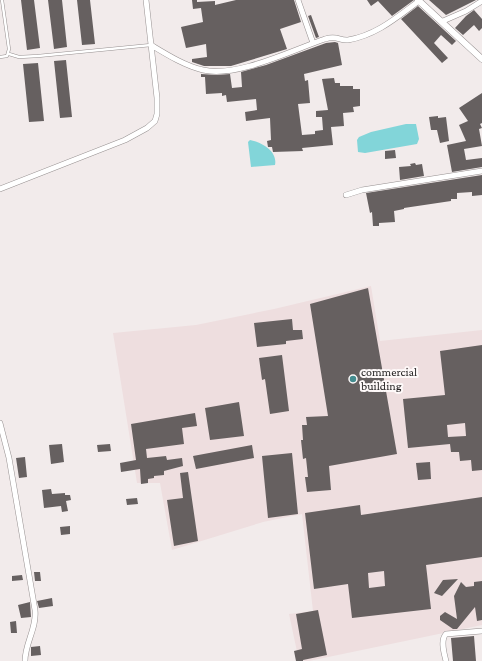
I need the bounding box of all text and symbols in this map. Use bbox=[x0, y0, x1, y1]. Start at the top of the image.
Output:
place label: commercial building bbox=[361, 365, 417, 393]
marker: commercial building bbox=[348, 374, 358, 384]

